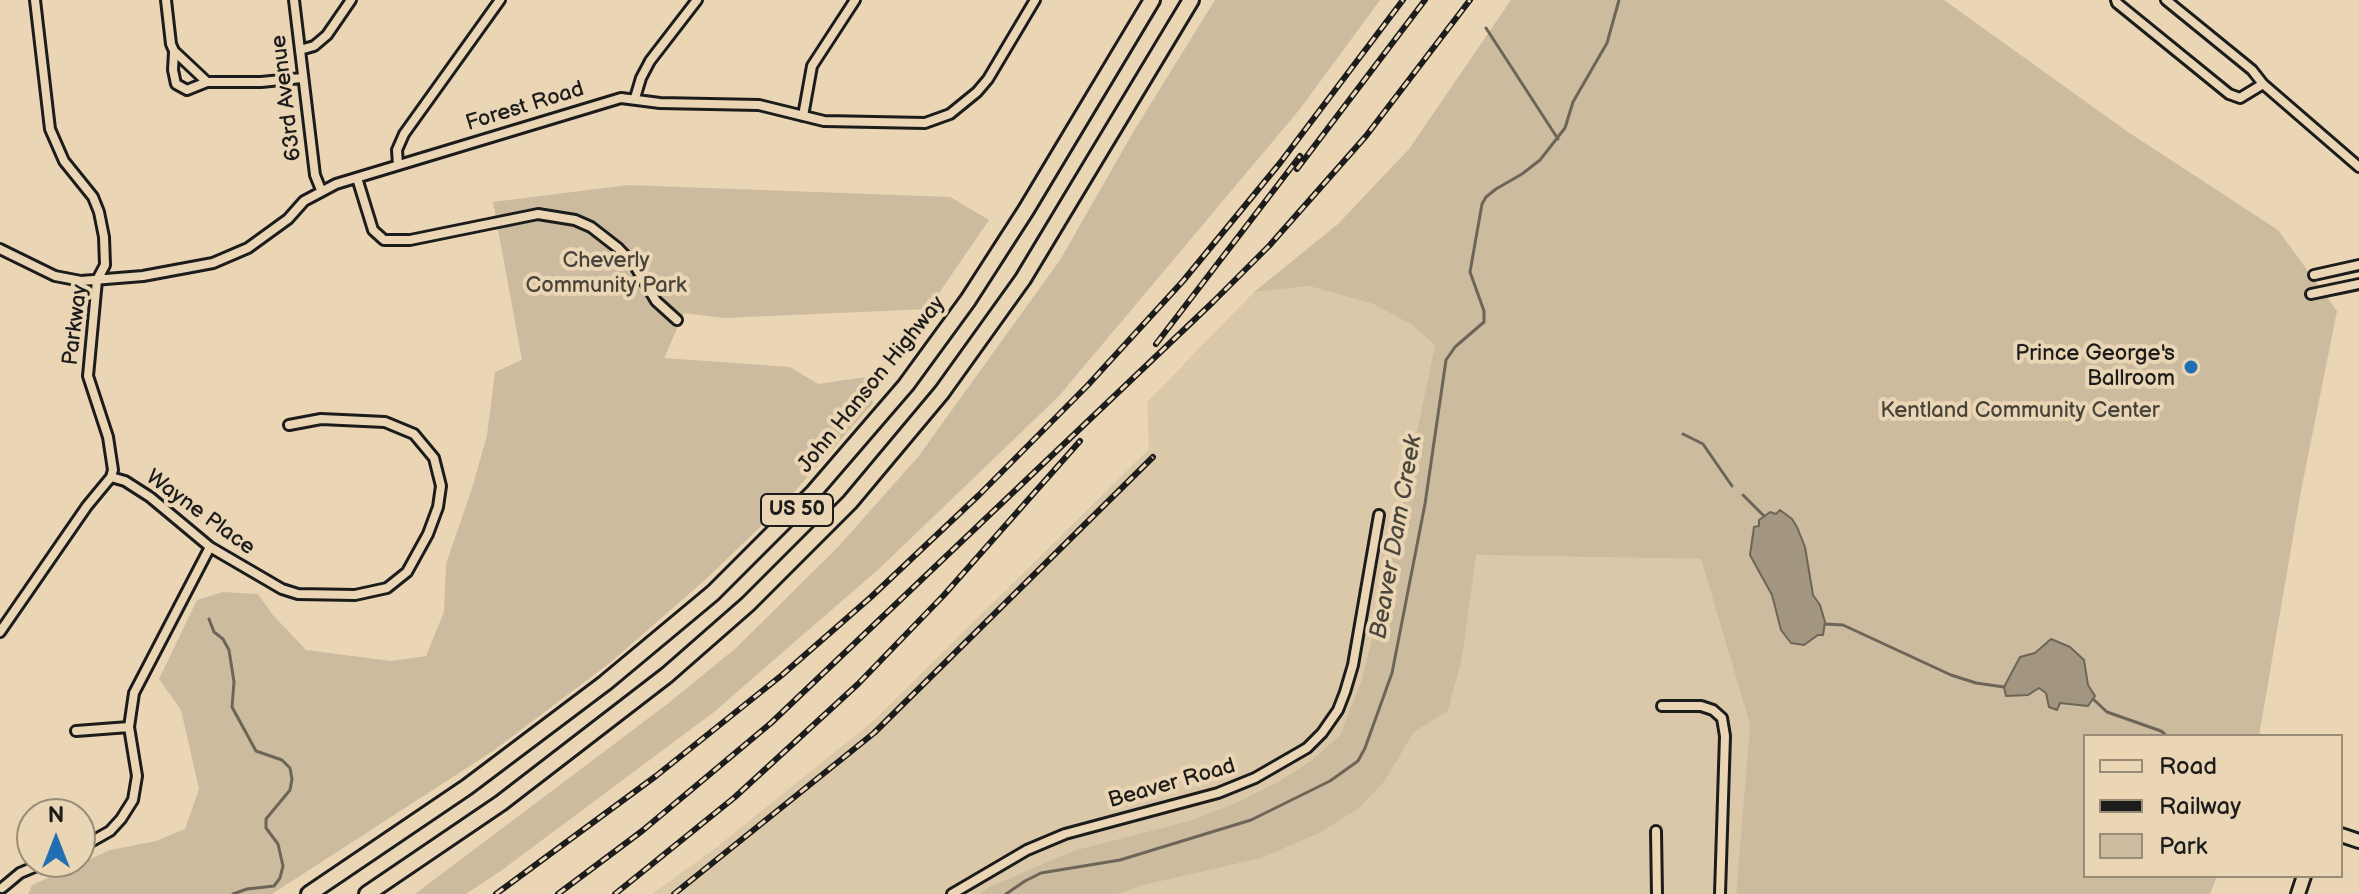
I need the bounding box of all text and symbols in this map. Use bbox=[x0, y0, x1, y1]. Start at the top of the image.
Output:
street label: 63rd Avenue bbox=[266, 33, 308, 163]
street label: Forest Road bbox=[463, 77, 587, 137]
park label: Cheverly Community Park bbox=[526, 248, 686, 300]
street label: Parkway bbox=[58, 283, 94, 367]
street label: John Hanson Highway bbox=[793, 291, 951, 479]
place label: Prince George's Ballroom bbox=[2015, 341, 2175, 392]
marker: Prince George's Ballroom bbox=[2182, 358, 2200, 376]
park label: Kentland Community Center bbox=[1880, 398, 2160, 424]
water label: Beaver Dam Creek bbox=[1365, 433, 1429, 641]
street label: Wayne Place bbox=[140, 465, 260, 561]
road number: US 50 bbox=[761, 494, 833, 526]
legend bbox=[2083, 734, 2343, 878]
text: Road bbox=[2159, 752, 2217, 781]
street label: Beaver Road bbox=[1105, 753, 1239, 815]
text: Railway bbox=[2159, 792, 2241, 821]
north arrow bbox=[16, 798, 96, 878]
text: N bbox=[48, 802, 64, 829]
text: Park bbox=[2159, 832, 2207, 861]

